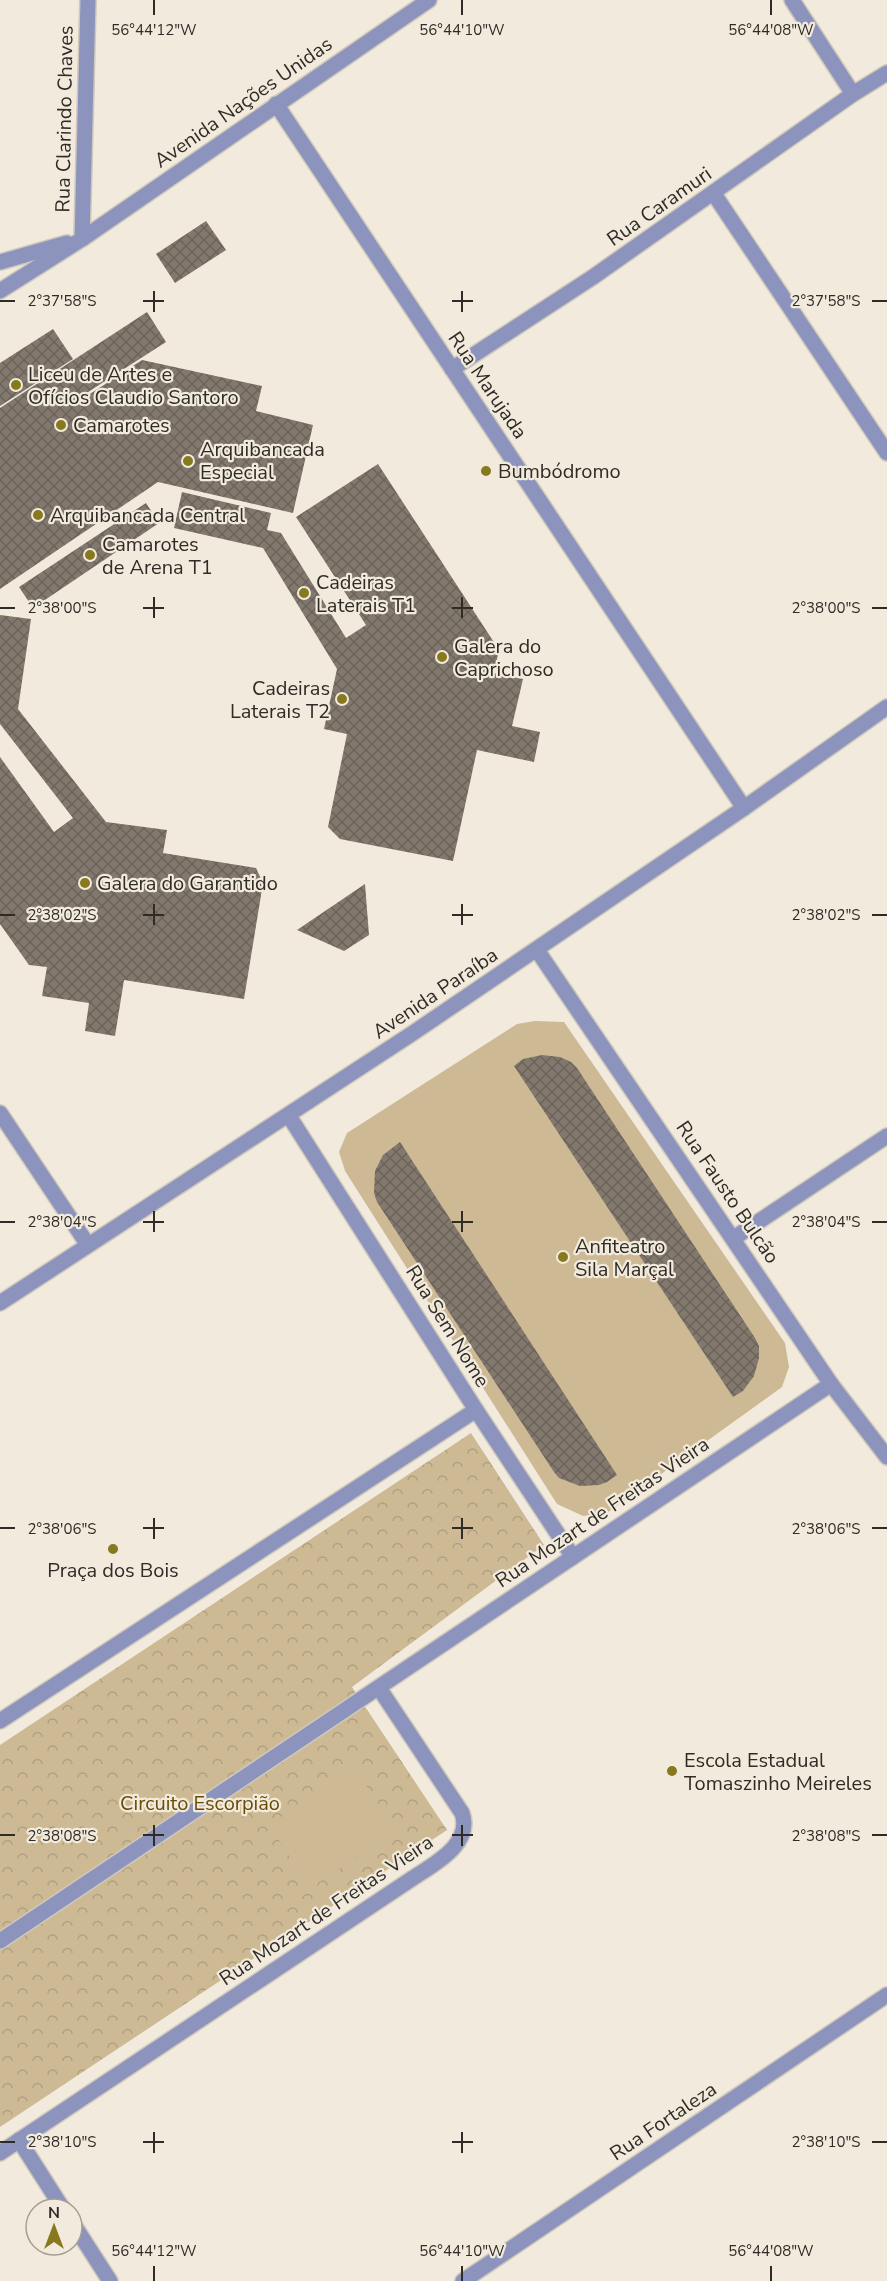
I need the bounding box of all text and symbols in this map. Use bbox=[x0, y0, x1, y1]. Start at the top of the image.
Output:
text: 56°44'12"W bbox=[111, 20, 197, 40]
text: 56°44'10"W bbox=[419, 20, 505, 40]
text: 56°44'08"W bbox=[728, 20, 814, 40]
street label: Rua Clarindo Chaves bbox=[49, 25, 80, 213]
street label: Avenida Nações Unidas bbox=[149, 31, 338, 174]
street label: Rua Caramuri bbox=[602, 160, 717, 252]
text: 2°37'58"S bbox=[28, 291, 96, 311]
text: 2°37'58"S bbox=[792, 291, 860, 311]
street label: Rua Marujada bbox=[442, 326, 533, 444]
place label: Liceu de Artes e Ofícios Claudio Santoro bbox=[28, 361, 239, 411]
marker: Liceu de Artes e Ofícios Claudio Santoro bbox=[9, 378, 23, 392]
place label: Camarotes bbox=[73, 412, 170, 439]
marker: Camarotes bbox=[54, 418, 68, 432]
place label: Arquibancada Especial bbox=[200, 436, 325, 486]
marker: Arquibancada Especial bbox=[181, 454, 195, 468]
place label: Bumbódromo bbox=[498, 458, 621, 485]
marker: Bumbódromo bbox=[479, 464, 493, 478]
place label: Arquibancada Central bbox=[50, 502, 245, 529]
marker: Arquibancada Central bbox=[31, 508, 45, 522]
place label: Camarotes de Arena T1 bbox=[102, 531, 213, 581]
marker: Camarotes de Arena T1 bbox=[83, 548, 97, 562]
place label: Cadeiras Laterais T1 bbox=[316, 569, 416, 619]
marker: Cadeiras Laterais T1 bbox=[297, 586, 311, 600]
text: 2°38'00"S bbox=[28, 598, 96, 618]
text: 2°38'00"S bbox=[792, 598, 860, 618]
place label: Galera do Caprichoso bbox=[454, 633, 554, 683]
marker: Galera do Caprichoso bbox=[435, 650, 449, 664]
place label: Cadeiras Laterais T2 bbox=[230, 675, 330, 725]
marker: Cadeiras Laterais T2 bbox=[335, 692, 349, 706]
place label: Galera do Garantido bbox=[97, 870, 278, 897]
marker: Galera do Garantido bbox=[78, 876, 92, 890]
text: 2°38'02"S bbox=[28, 905, 96, 925]
text: 2°38'02"S bbox=[792, 905, 860, 925]
street label: Avenida Paraíba bbox=[367, 941, 503, 1045]
street label: Rua Fausto Bulcão bbox=[670, 1116, 785, 1269]
text: 2°38'04"S bbox=[28, 1212, 96, 1232]
text: 2°38'04"S bbox=[792, 1212, 860, 1232]
place label: Anfiteatro Sila Marçal bbox=[575, 1233, 674, 1283]
marker: Anfiteatro Sila Marçal bbox=[556, 1250, 570, 1264]
street label: Rua Sem Nome bbox=[399, 1260, 496, 1392]
street label: Rua Mozart de Freitas Vieira bbox=[490, 1431, 714, 1594]
text: 2°38'06"S bbox=[28, 1519, 96, 1539]
text: 2°38'06"S bbox=[792, 1519, 860, 1539]
marker: Praça dos Bois bbox=[106, 1542, 120, 1556]
place label: Praça dos Bois bbox=[47, 1557, 179, 1584]
place label: Escola Estadual Tomaszinho Meireles bbox=[684, 1747, 872, 1797]
marker: Escola Estadual Tomaszinho Meireles bbox=[665, 1764, 679, 1778]
park label: Circuito Escorpião bbox=[120, 1790, 280, 1817]
text: 2°38'08"S bbox=[28, 1826, 96, 1846]
text: 2°38'08"S bbox=[792, 1826, 860, 1846]
street label: Rua Mozart de Freitas Vieira bbox=[214, 1829, 438, 1992]
street label: Rua Fortaleza bbox=[605, 2076, 722, 2167]
text: 2°38'10"S bbox=[28, 2132, 96, 2152]
text: 2°38'10"S bbox=[792, 2132, 860, 2152]
north arrow bbox=[24, 2197, 84, 2257]
text: N bbox=[48, 2202, 60, 2224]
text: 56°44'12"W bbox=[111, 2241, 197, 2261]
text: 56°44'10"W bbox=[419, 2241, 505, 2261]
text: 56°44'08"W bbox=[728, 2241, 814, 2261]

